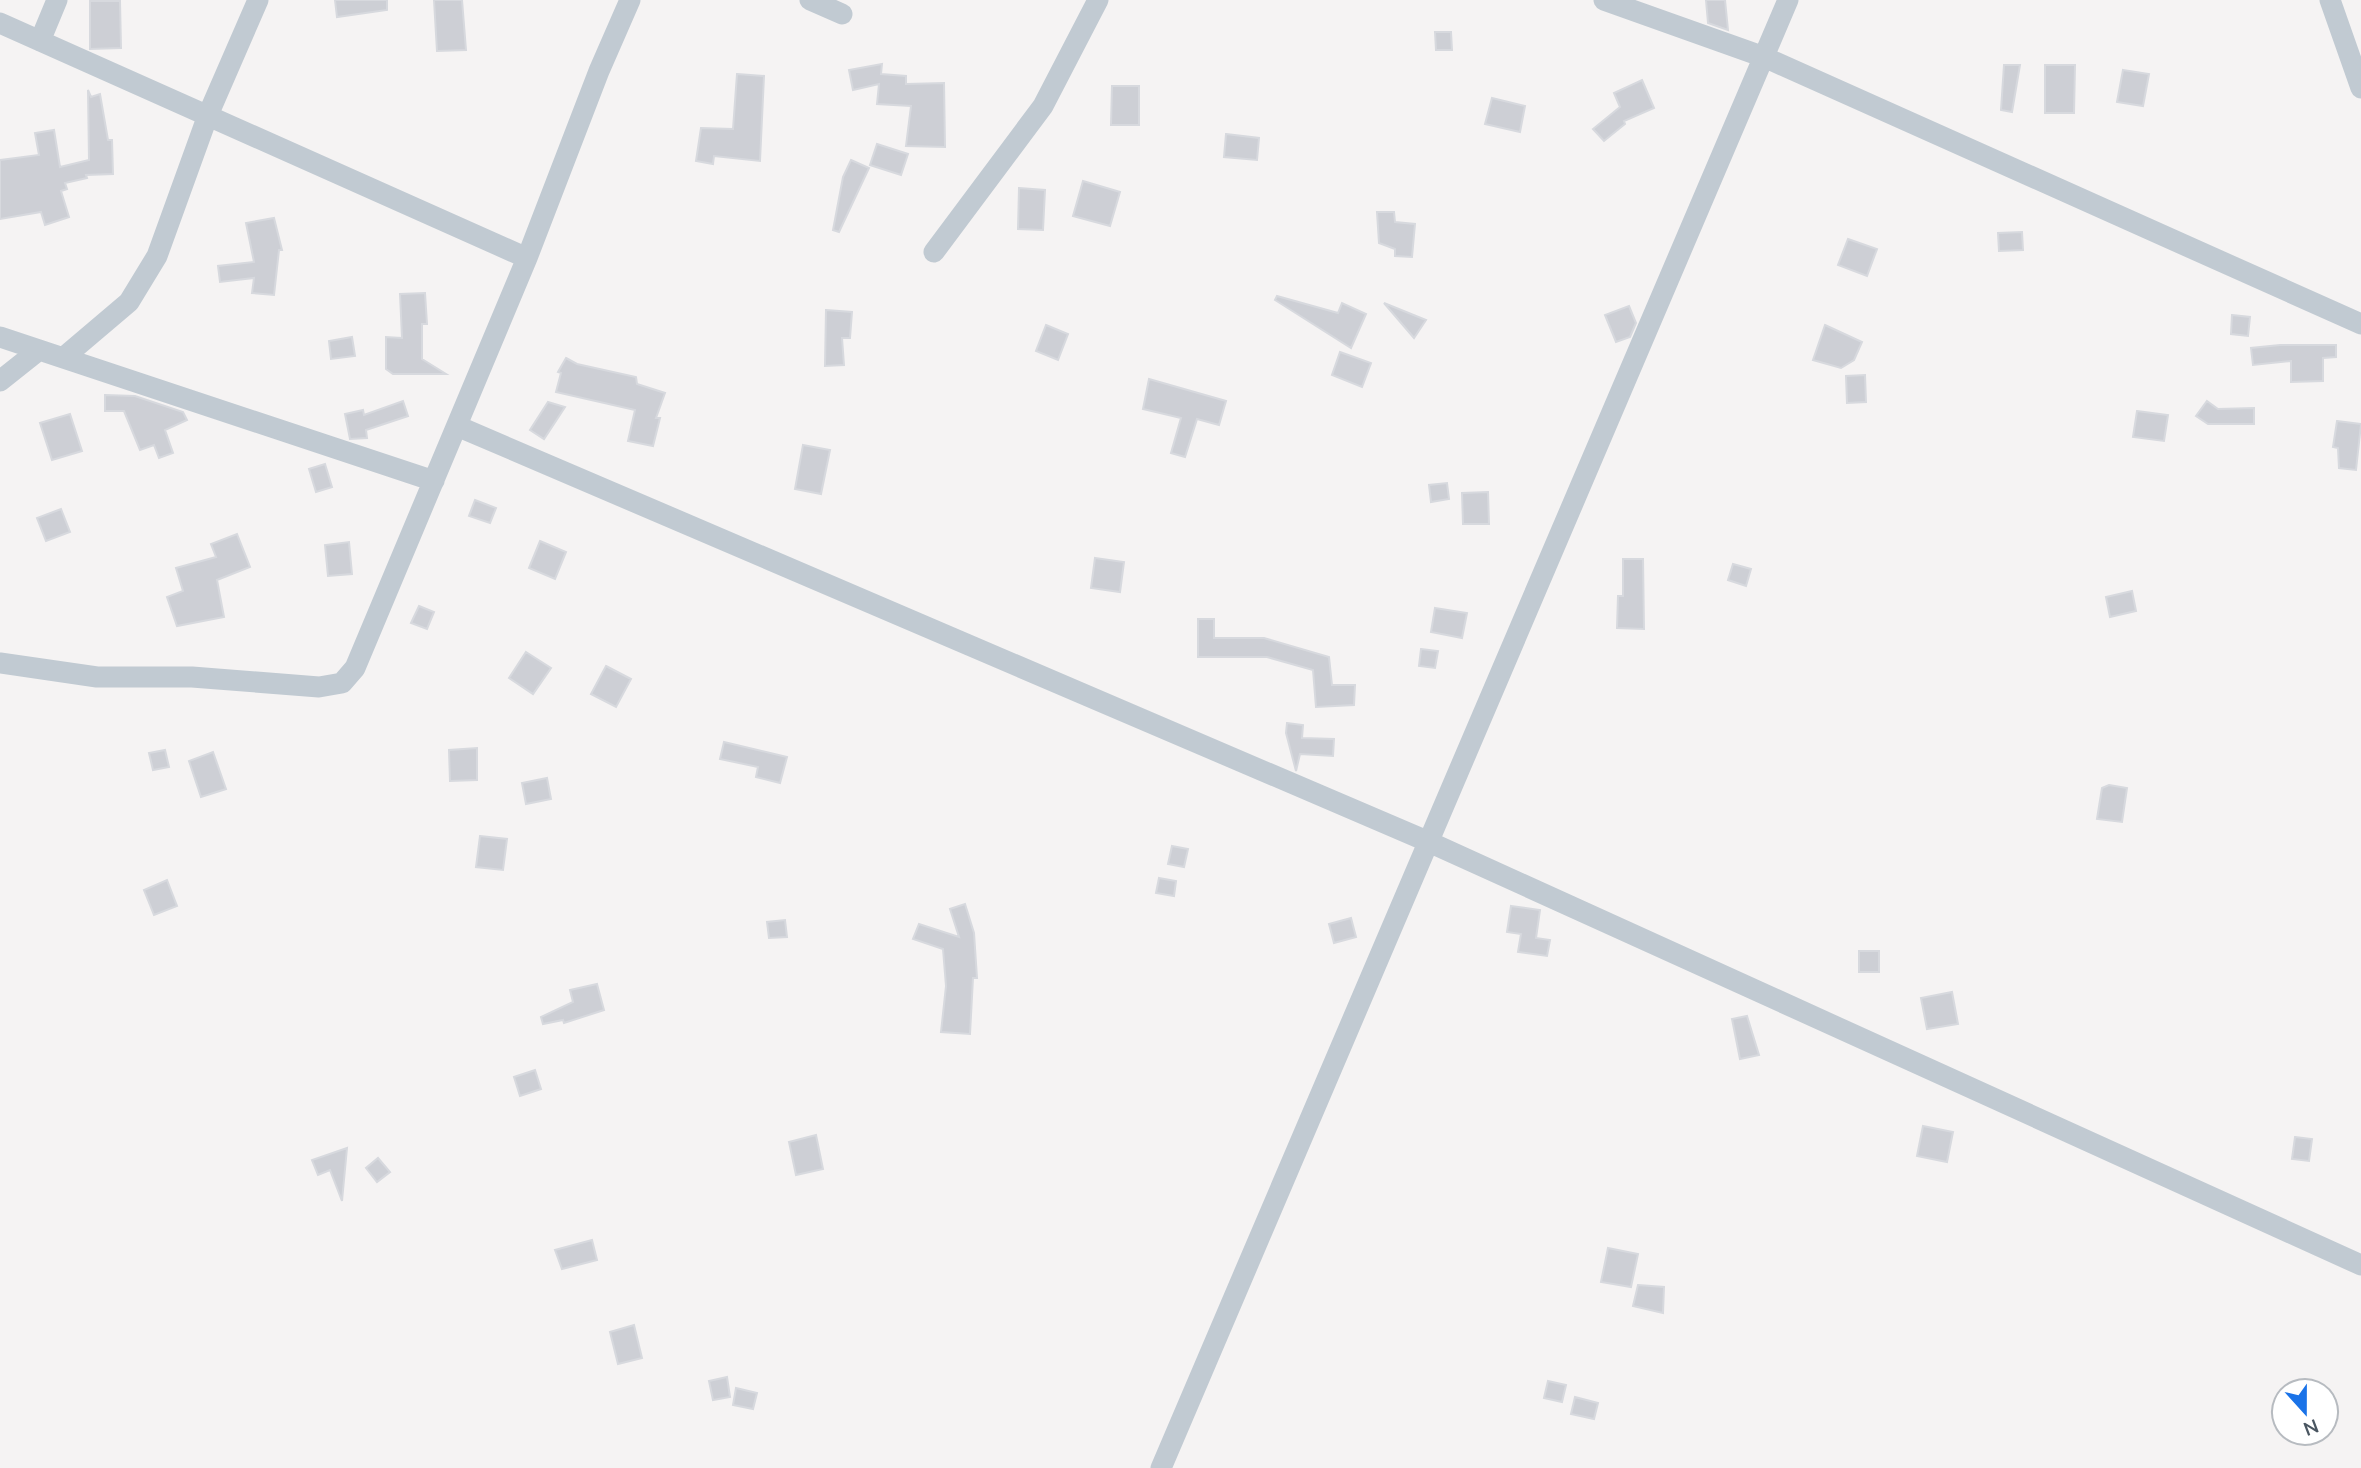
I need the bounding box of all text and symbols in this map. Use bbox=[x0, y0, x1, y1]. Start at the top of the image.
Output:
north arrow bbox=[2270, 1377, 2340, 1447]
text: N bbox=[2299, 1412, 2322, 1442]

